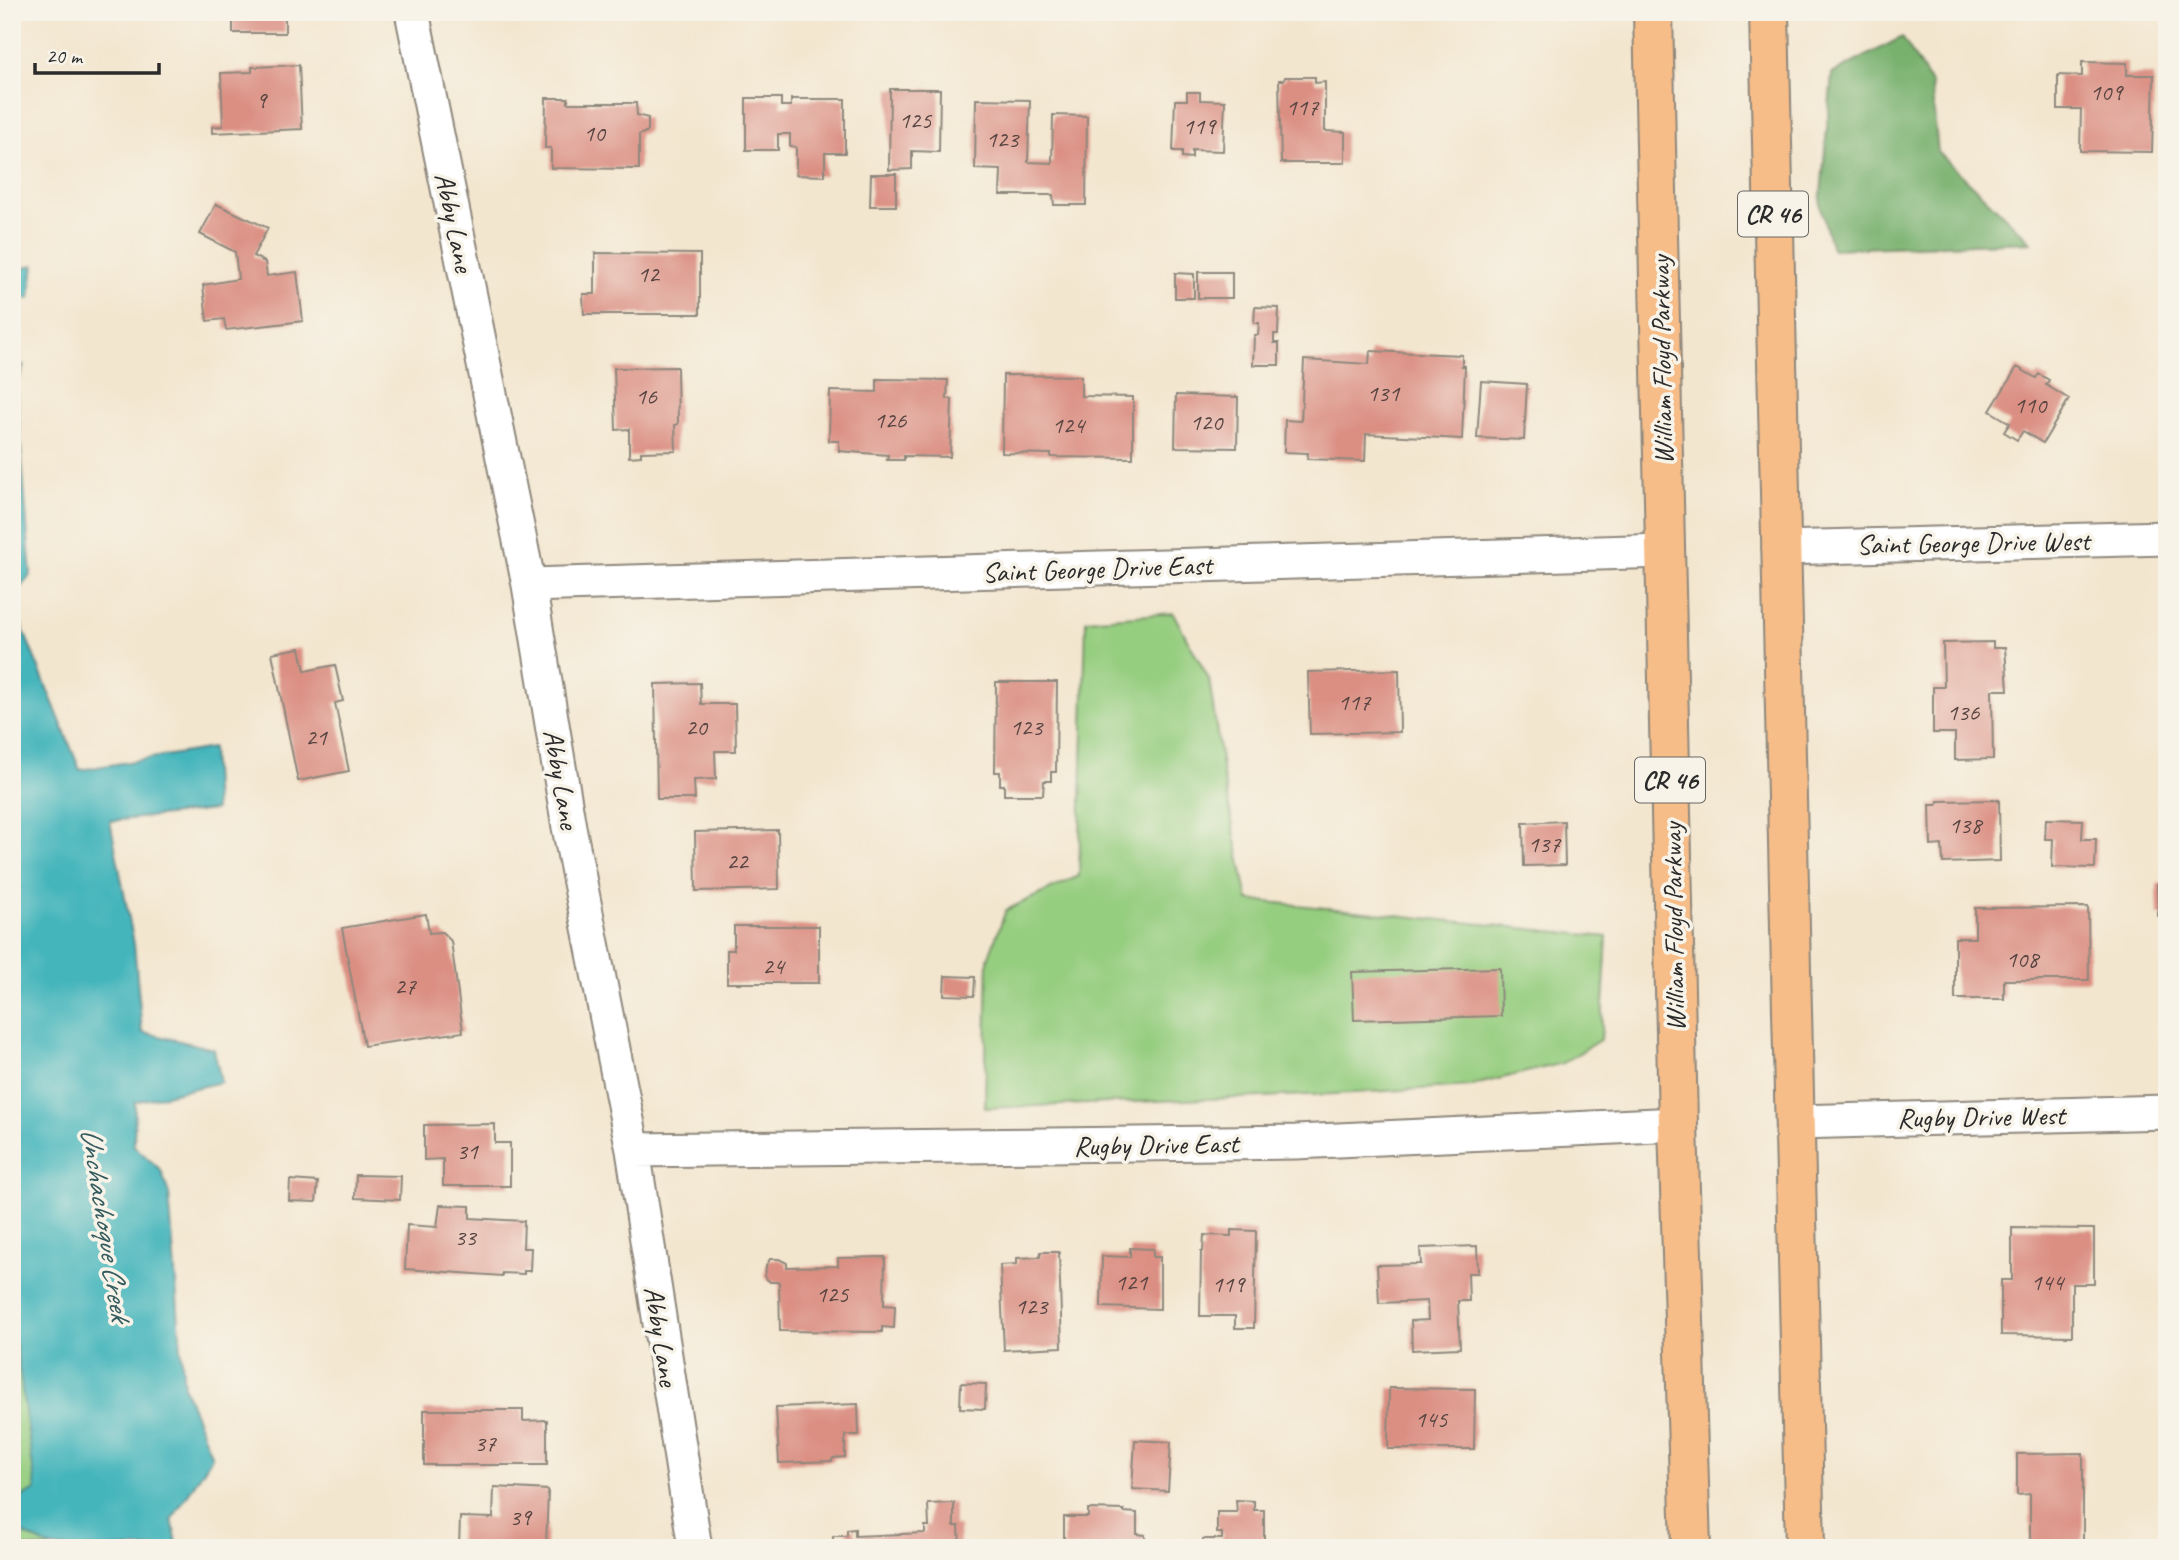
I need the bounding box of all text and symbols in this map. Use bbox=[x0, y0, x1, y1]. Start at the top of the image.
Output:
scale bar bbox=[35, 32, 159, 76]
text: 20 m bbox=[46, 43, 84, 69]
house number: 109 bbox=[2090, 77, 2124, 107]
house number: 9 bbox=[256, 85, 269, 115]
house number: 117 bbox=[1286, 92, 1319, 122]
house number: 125 bbox=[899, 105, 932, 135]
house number: 119 bbox=[1183, 111, 1217, 141]
house number: 10 bbox=[583, 118, 607, 148]
house number: 123 bbox=[986, 124, 1020, 154]
street label: Abby Lane bbox=[427, 169, 482, 277]
road number: CR 46 bbox=[1738, 192, 1808, 236]
street label: William Floyd Parkway bbox=[1642, 253, 1681, 465]
house number: 12 bbox=[637, 259, 661, 289]
house number: 131 bbox=[1367, 378, 1400, 408]
house number: 16 bbox=[635, 381, 658, 411]
house number: 110 bbox=[2014, 390, 2048, 420]
house number: 126 bbox=[874, 405, 907, 435]
house number: 120 bbox=[1190, 407, 1224, 437]
house number: 124 bbox=[1052, 410, 1086, 440]
street label: Saint George Drive West bbox=[1856, 523, 2093, 562]
street label: Saint George Drive East bbox=[982, 547, 1215, 590]
house number: 117 bbox=[1338, 687, 1371, 717]
house number: 136 bbox=[1947, 697, 1980, 727]
house number: 20 bbox=[685, 712, 709, 742]
house number: 123 bbox=[1010, 712, 1044, 742]
house number: 21 bbox=[305, 722, 328, 752]
street label: Abby Lane bbox=[536, 727, 588, 834]
road number: CR 46 bbox=[1635, 758, 1705, 802]
house number: 138 bbox=[1949, 810, 1983, 840]
street label: William Floyd Parkway bbox=[1654, 820, 1693, 1032]
house number: 137 bbox=[1528, 829, 1561, 859]
house number: 22 bbox=[726, 846, 750, 876]
house number: 108 bbox=[2006, 944, 2040, 974]
house number: 24 bbox=[762, 951, 786, 981]
house number: 27 bbox=[394, 971, 417, 1001]
street label: Rugby Drive West bbox=[1897, 1097, 2068, 1135]
water label: Unchachoque Creek bbox=[72, 1125, 141, 1328]
street label: Rugby Drive East bbox=[1073, 1126, 1241, 1163]
house number: 31 bbox=[456, 1136, 479, 1166]
house number: 33 bbox=[454, 1222, 478, 1252]
house number: 121 bbox=[1115, 1267, 1148, 1297]
house number: 144 bbox=[2031, 1267, 2065, 1297]
house number: 119 bbox=[1212, 1269, 1246, 1299]
house number: 125 bbox=[816, 1279, 849, 1309]
street label: Abby Lane bbox=[636, 1284, 687, 1390]
house number: 123 bbox=[1015, 1291, 1049, 1321]
house number: 145 bbox=[1415, 1404, 1448, 1434]
house number: 37 bbox=[474, 1428, 497, 1458]
house number: 39 bbox=[509, 1502, 533, 1532]

